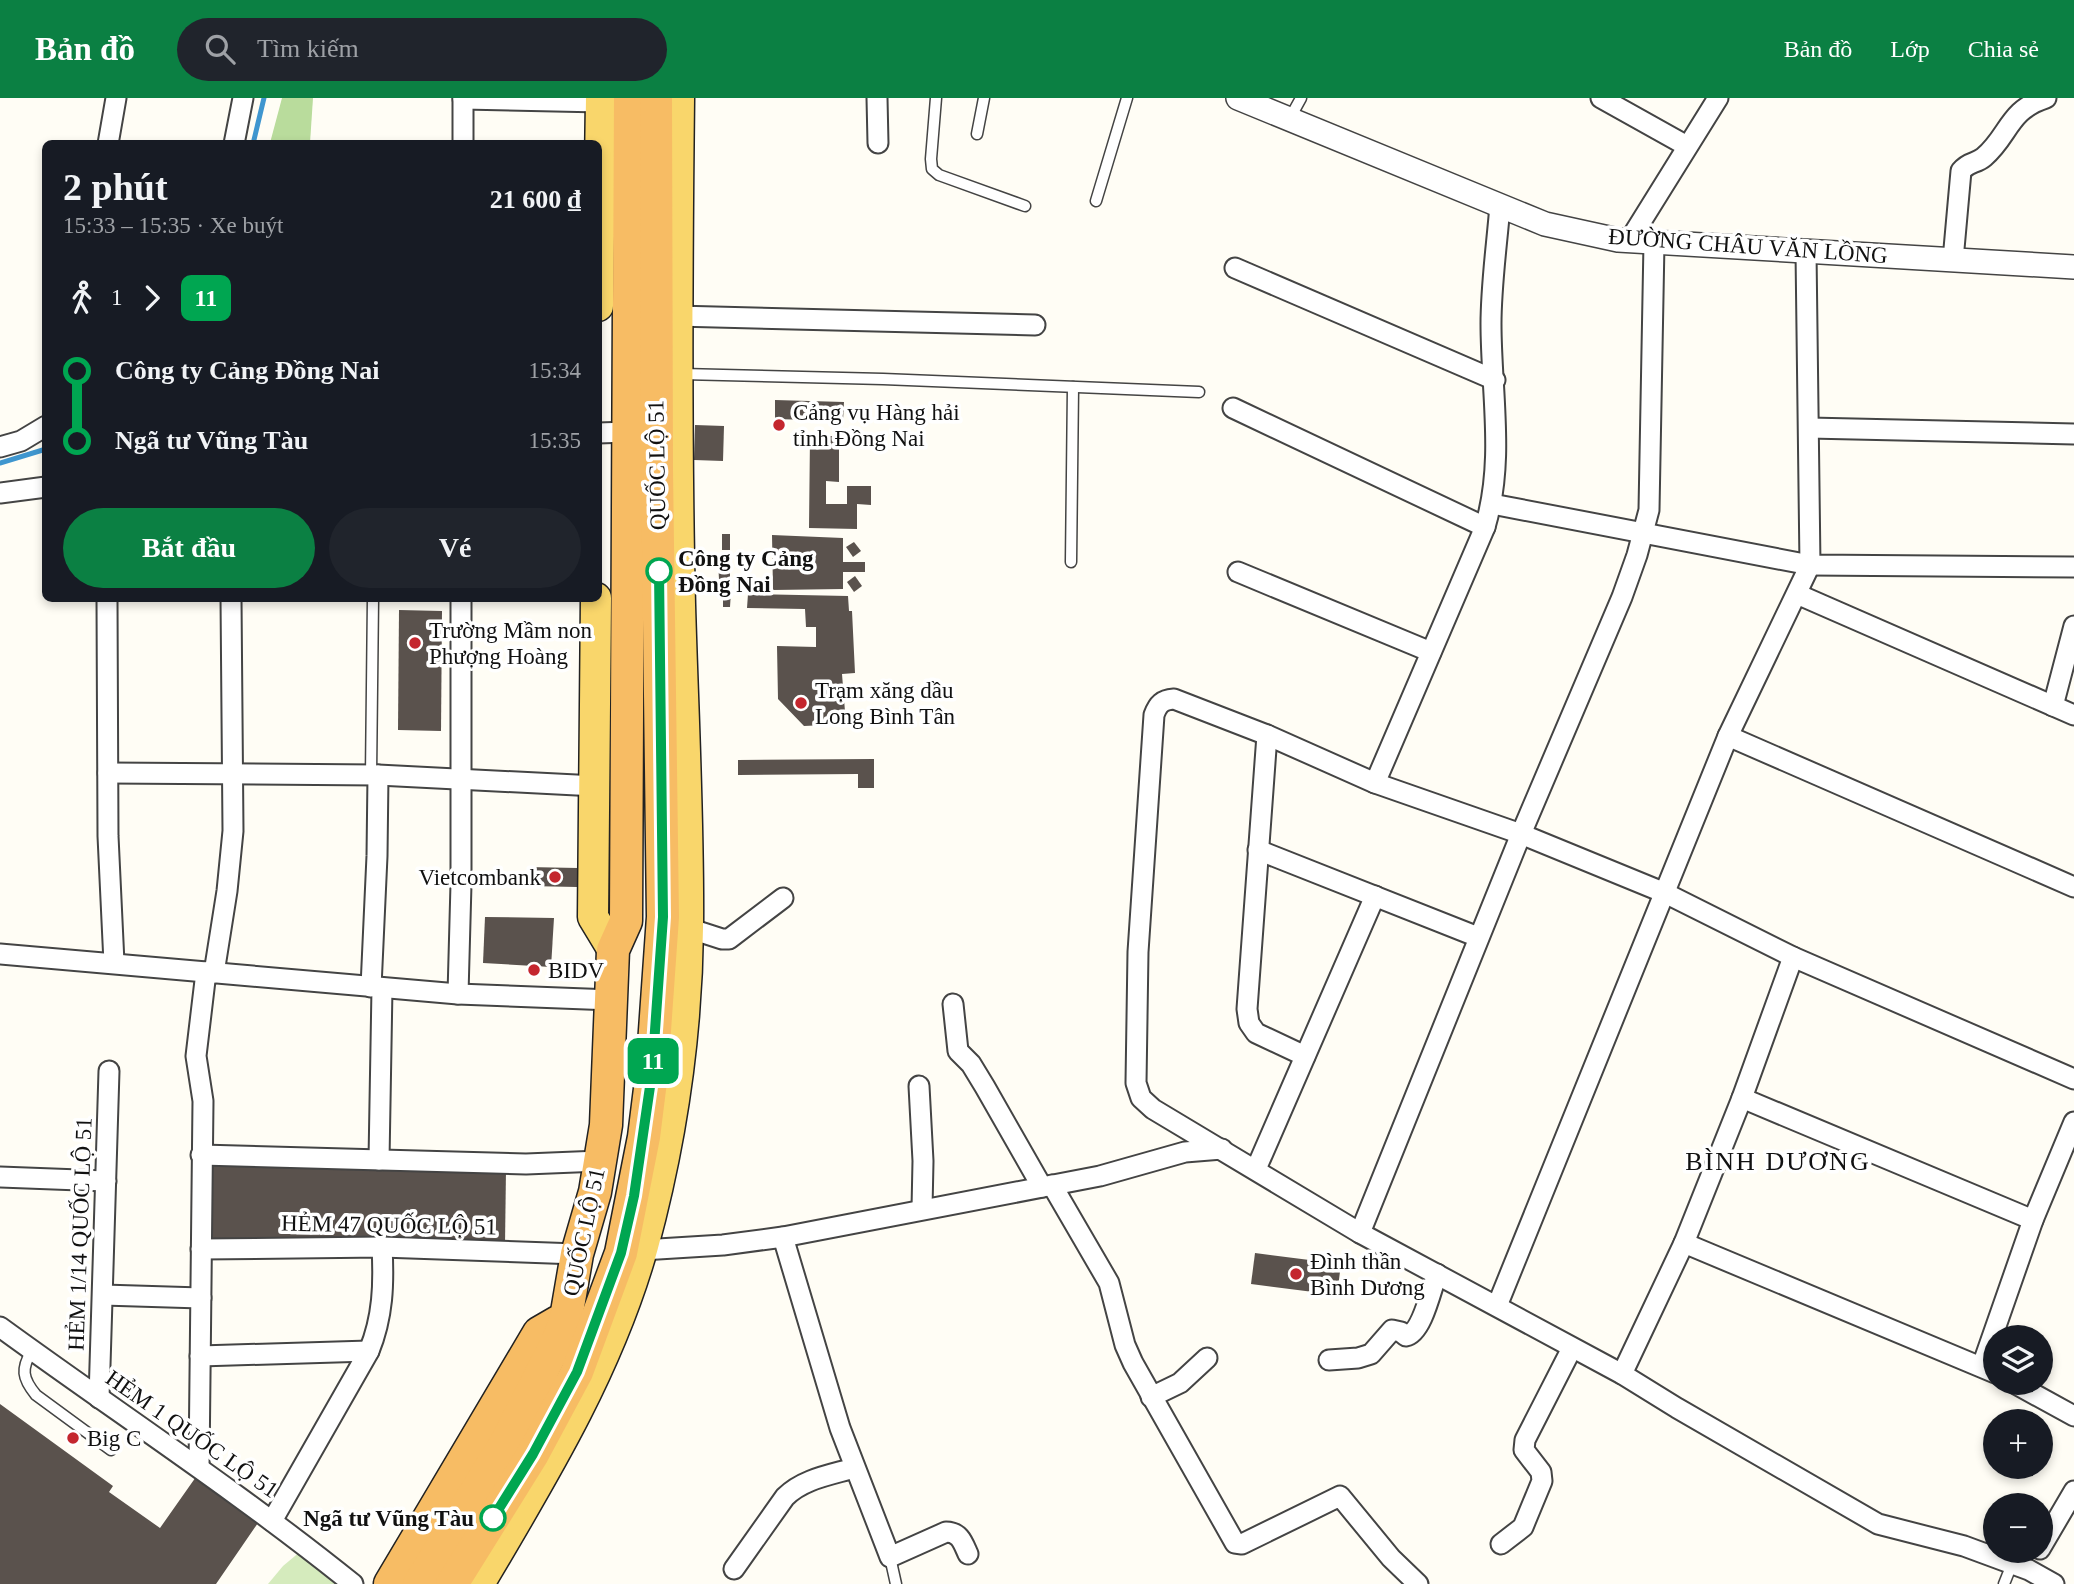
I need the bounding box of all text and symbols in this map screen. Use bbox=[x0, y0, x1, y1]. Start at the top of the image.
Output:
search box bbox=[177, 18, 667, 81]
icon: search bbox=[201, 30, 239, 68]
text: Bản đồ bbox=[35, 31, 135, 67]
text: Tìm kiếm bbox=[257, 34, 359, 63]
text: Bản đồ bbox=[1784, 36, 1852, 62]
text: Lớp bbox=[1890, 36, 1930, 62]
text: Chia sẻ bbox=[1968, 36, 2039, 62]
text: 2 phút bbox=[63, 166, 168, 208]
text: 21 600 ₫ bbox=[490, 185, 581, 214]
text: 15:33 – 15:35 · Xe buýt bbox=[63, 213, 283, 238]
street label: ĐƯỜNG CHÂU VĂN LỒNG bbox=[1607, 223, 1889, 268]
icon: walk bbox=[63, 279, 101, 317]
icon: forward bbox=[133, 279, 171, 317]
text: 1 bbox=[111, 285, 123, 310]
text: 11 bbox=[195, 285, 217, 311]
text: Công ty Cảng Đồng Nai bbox=[115, 356, 379, 385]
text: 15:34 bbox=[529, 358, 581, 383]
street label: QUỐC LỘ 51 bbox=[642, 400, 671, 530]
place label: Cảng vụ Hàng hải tỉnh Đồng Nai bbox=[793, 400, 960, 451]
marker: Cảng vụ Hàng hải tỉnh Đồng Nai bbox=[771, 417, 787, 433]
text: Ngã tư Vũng Tàu bbox=[115, 426, 308, 455]
text: 15:35 bbox=[529, 428, 581, 453]
button: Bắt đầu bbox=[63, 508, 315, 588]
button: Vé bbox=[329, 508, 581, 588]
place label: Công ty Cảng Đồng Nai bbox=[678, 546, 814, 597]
marker: Công ty Cảng Đồng Nai bbox=[646, 558, 672, 584]
place label: Trường Mầm non Phượng Hoàng bbox=[429, 618, 593, 669]
marker: Trường Mầm non Phượng Hoàng bbox=[407, 635, 423, 651]
place label: Trạm xăng dầu Long Bình Tân bbox=[815, 678, 956, 729]
marker: Trạm xăng dầu Long Bình Tân bbox=[793, 695, 809, 711]
place label: Vietcombank bbox=[418, 865, 541, 890]
marker: Vietcombank bbox=[547, 869, 563, 885]
place label: BIDV bbox=[548, 958, 605, 983]
marker: BIDV bbox=[526, 962, 542, 978]
line badge: 11 bbox=[622, 1038, 684, 1084]
text: 11 bbox=[642, 1048, 664, 1074]
street label: HẺM 1/14 QUỐC LỘ 51 bbox=[62, 1117, 97, 1351]
district label: BÌNH DƯƠNG bbox=[1685, 1147, 1871, 1176]
street label: QUỐC LỘ 51 bbox=[557, 1165, 610, 1298]
street label: HẺM 47 QUỐC LỘ 51 bbox=[281, 1210, 497, 1239]
place label: Đình thần Bình Dương bbox=[1310, 1249, 1425, 1300]
marker: Đình thần Bình Dương bbox=[1288, 1266, 1304, 1282]
map controls bbox=[1983, 1325, 2053, 1563]
button: layers bbox=[1983, 1325, 2053, 1395]
street label: HẺM 1 QUỐC LỘ 51 bbox=[101, 1364, 283, 1503]
button: + bbox=[1983, 1409, 2053, 1479]
place label: Big C bbox=[87, 1426, 141, 1451]
marker: Big C bbox=[65, 1430, 81, 1446]
button: − bbox=[1983, 1493, 2053, 1563]
marker: Ngã tư Vũng Tàu bbox=[480, 1505, 506, 1531]
place label: Ngã tư Vũng Tàu bbox=[303, 1506, 474, 1531]

